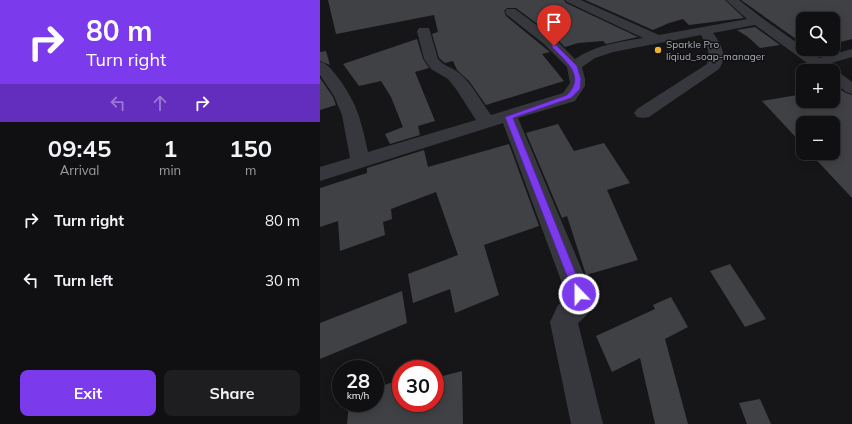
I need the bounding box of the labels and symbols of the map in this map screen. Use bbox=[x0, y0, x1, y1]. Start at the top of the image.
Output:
pin bbox=[537, 5, 571, 46]
place label: Sparkle Pro liqiud_soap-manager bbox=[666, 38, 765, 63]
marker: Sparkle Pro liqiud_soap-manager bbox=[653, 45, 663, 55]
position arrow bbox=[558, 273, 600, 315]
speed limit sign: 30 bbox=[392, 360, 444, 412]

